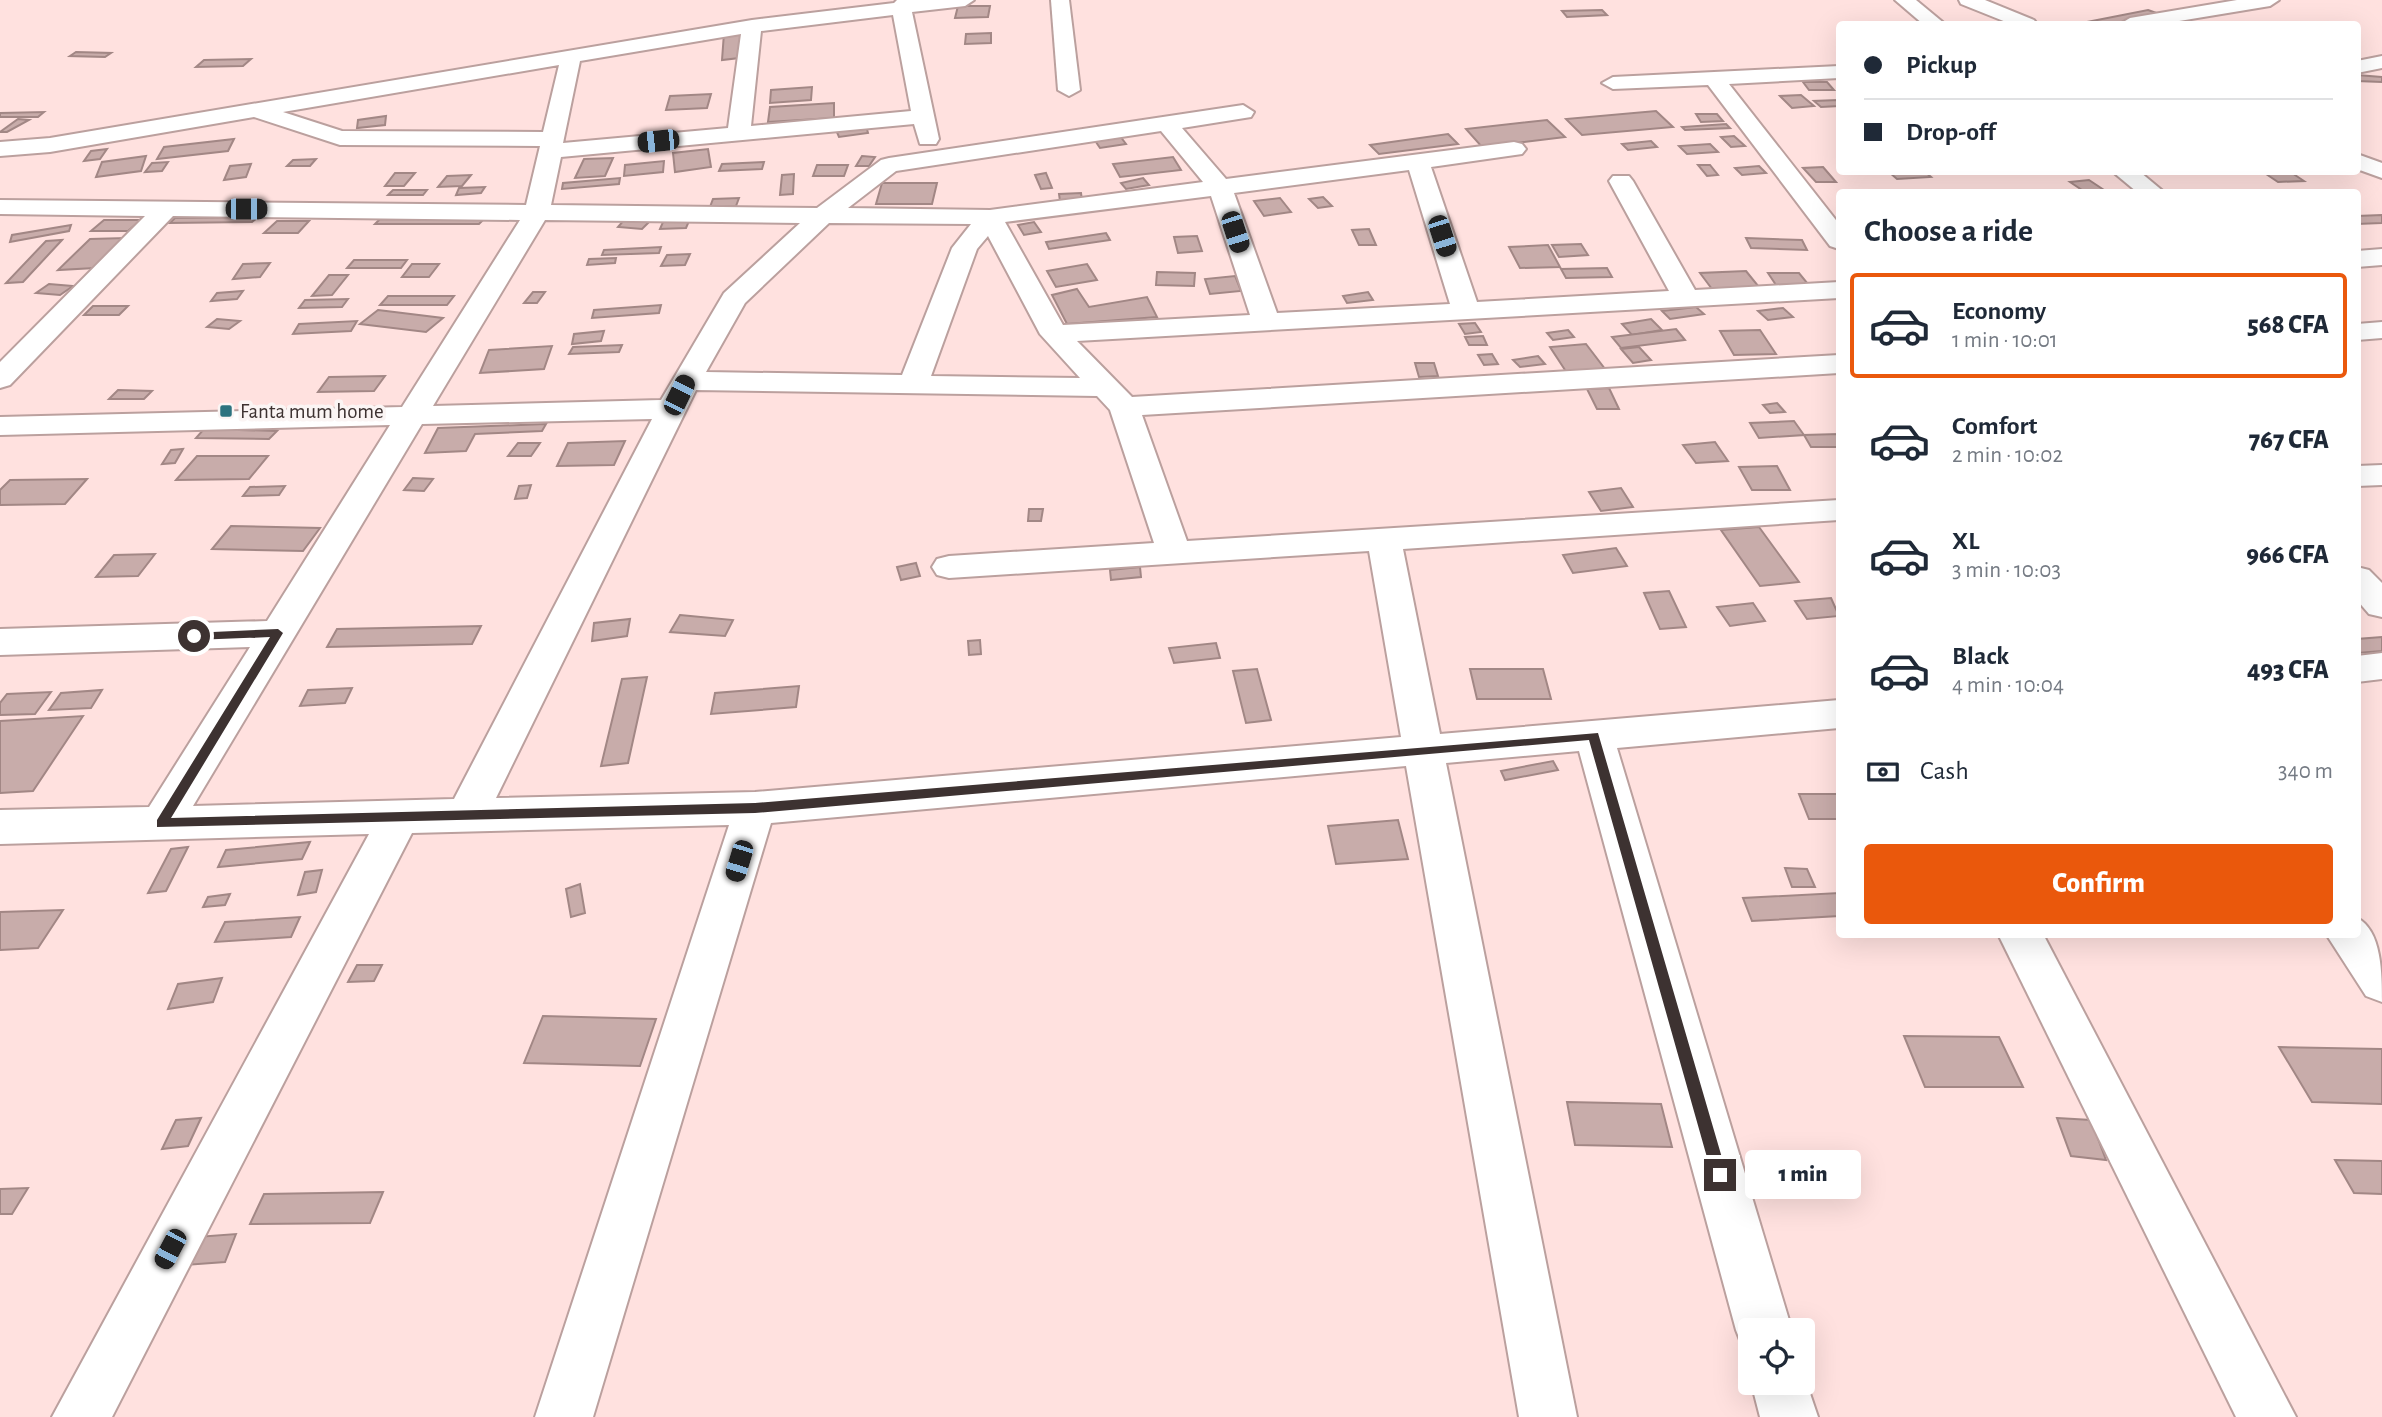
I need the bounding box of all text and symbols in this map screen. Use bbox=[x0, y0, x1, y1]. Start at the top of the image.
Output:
text: Pickup bbox=[1906, 52, 1977, 78]
text: Drop-off bbox=[1906, 119, 1995, 145]
car bbox=[637, 128, 680, 154]
car bbox=[226, 199, 268, 220]
car bbox=[1219, 209, 1252, 255]
car bbox=[1426, 213, 1459, 259]
text: Choose a ride bbox=[1864, 215, 2033, 247]
icon: car bbox=[1868, 294, 1931, 357]
text: Economy bbox=[1952, 298, 2046, 324]
text: 568 CFA bbox=[2247, 312, 2329, 338]
text: 1 min · 10:01 bbox=[1952, 329, 2058, 352]
car bbox=[661, 372, 698, 418]
place label: Fanta mum home bbox=[240, 401, 384, 422]
marker: Fanta mum home bbox=[218, 403, 234, 419]
icon: car bbox=[1868, 409, 1931, 472]
text: Comfort bbox=[1952, 413, 2037, 439]
text: 767 CFA bbox=[2249, 427, 2329, 453]
text: 2 min · 10:02 bbox=[1952, 444, 2063, 467]
icon: car bbox=[1868, 524, 1931, 587]
text: XL bbox=[1952, 528, 1979, 554]
text: 966 CFA bbox=[2246, 542, 2329, 568]
text: 3 min · 10:03 bbox=[1952, 559, 2061, 582]
route start bbox=[178, 620, 210, 652]
icon: car bbox=[1868, 639, 1931, 702]
text: Black bbox=[1952, 643, 2009, 669]
text: 493 CFA bbox=[2247, 657, 2329, 683]
text: 4 min · 10:04 bbox=[1952, 674, 2064, 697]
icon: cash bbox=[1864, 753, 1902, 791]
text: Cash bbox=[1920, 758, 1969, 784]
text: 340 m bbox=[2278, 760, 2333, 783]
car bbox=[723, 838, 756, 884]
button: Confirm bbox=[1864, 844, 2333, 924]
callout: 1 min bbox=[1744, 1150, 1860, 1200]
route end bbox=[1704, 1159, 1736, 1191]
text: 1 min bbox=[1779, 1163, 1827, 1186]
car bbox=[151, 1226, 190, 1272]
map controls bbox=[1738, 1318, 1815, 1395]
button: locate bbox=[1738, 1318, 1815, 1395]

